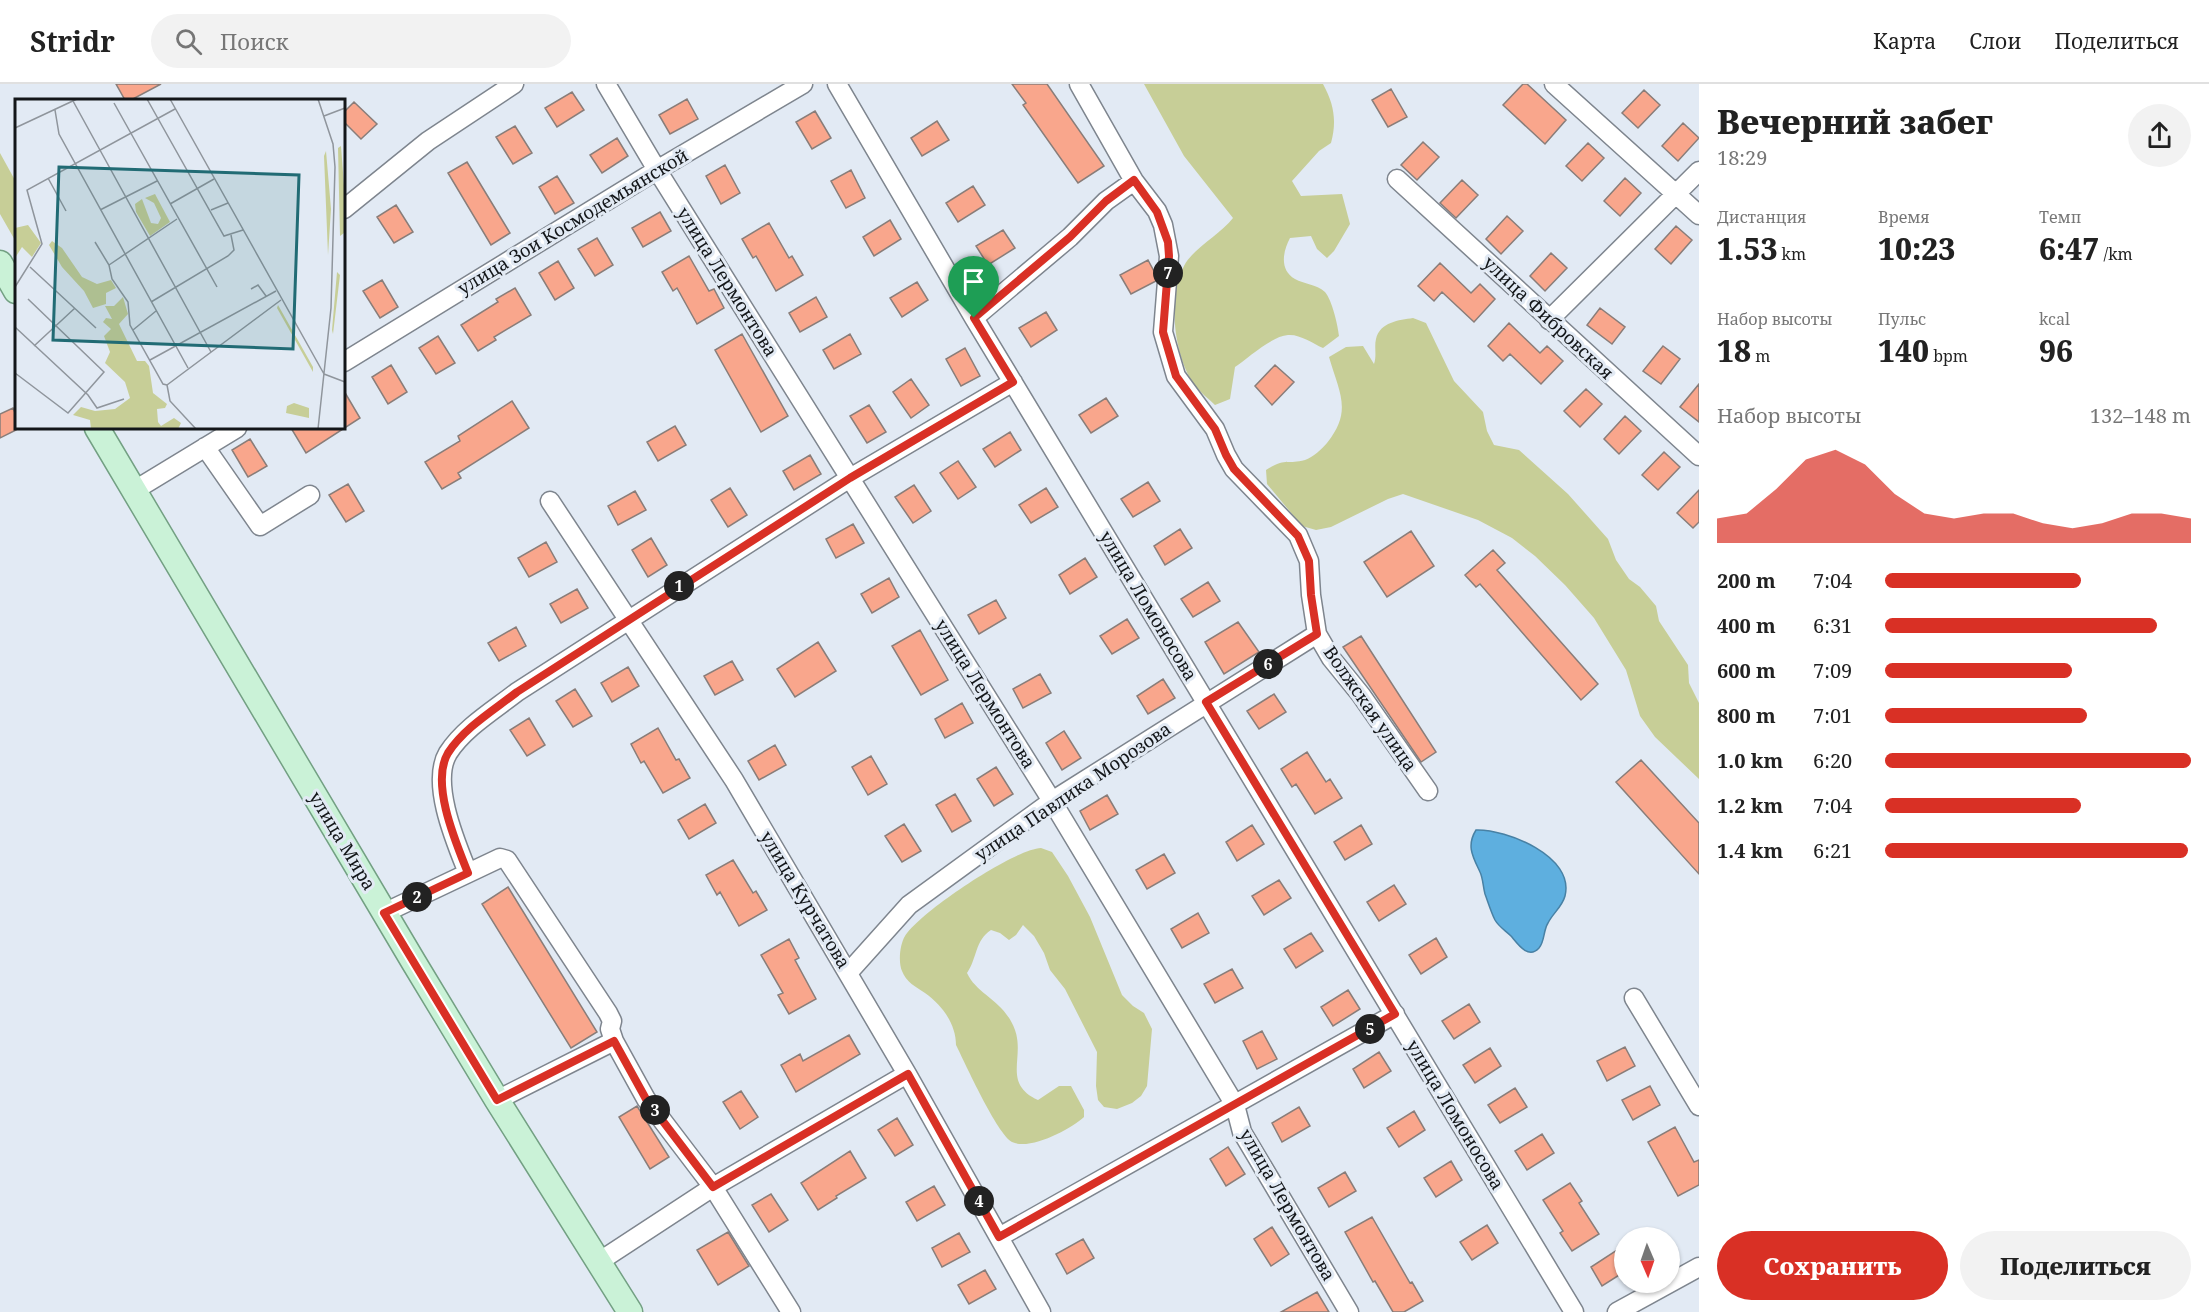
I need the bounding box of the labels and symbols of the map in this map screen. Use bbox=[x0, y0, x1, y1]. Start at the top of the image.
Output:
inset map bbox=[15, 99, 345, 429]
street label: улица Зои Космодемьянской bbox=[453, 143, 692, 300]
street label: улица Лермонтова bbox=[672, 202, 784, 361]
street label: улица Фибровская bbox=[1478, 250, 1619, 384]
pin bbox=[948, 256, 999, 318]
pin: 7 bbox=[1153, 258, 1183, 288]
street label: улица Ломоносова bbox=[1095, 526, 1203, 685]
pin: 1 bbox=[664, 571, 694, 601]
street label: улица Лермонтова bbox=[930, 614, 1042, 773]
street label: Волжская улица bbox=[1319, 641, 1423, 776]
pin: 6 bbox=[1253, 649, 1283, 679]
street label: улица Павлика Морозова bbox=[970, 716, 1175, 866]
street label: улица Мира bbox=[304, 787, 382, 894]
street label: улица Курчатова bbox=[755, 826, 856, 973]
pin: 2 bbox=[402, 882, 432, 912]
pin: 5 bbox=[1355, 1014, 1385, 1044]
street label: улица Ломоносова bbox=[1402, 1035, 1510, 1194]
pin: 3 bbox=[640, 1095, 670, 1125]
street label: улица Лермонтова bbox=[1234, 1124, 1341, 1285]
pin: 4 bbox=[964, 1186, 994, 1216]
north arrow bbox=[1614, 1227, 1680, 1293]

